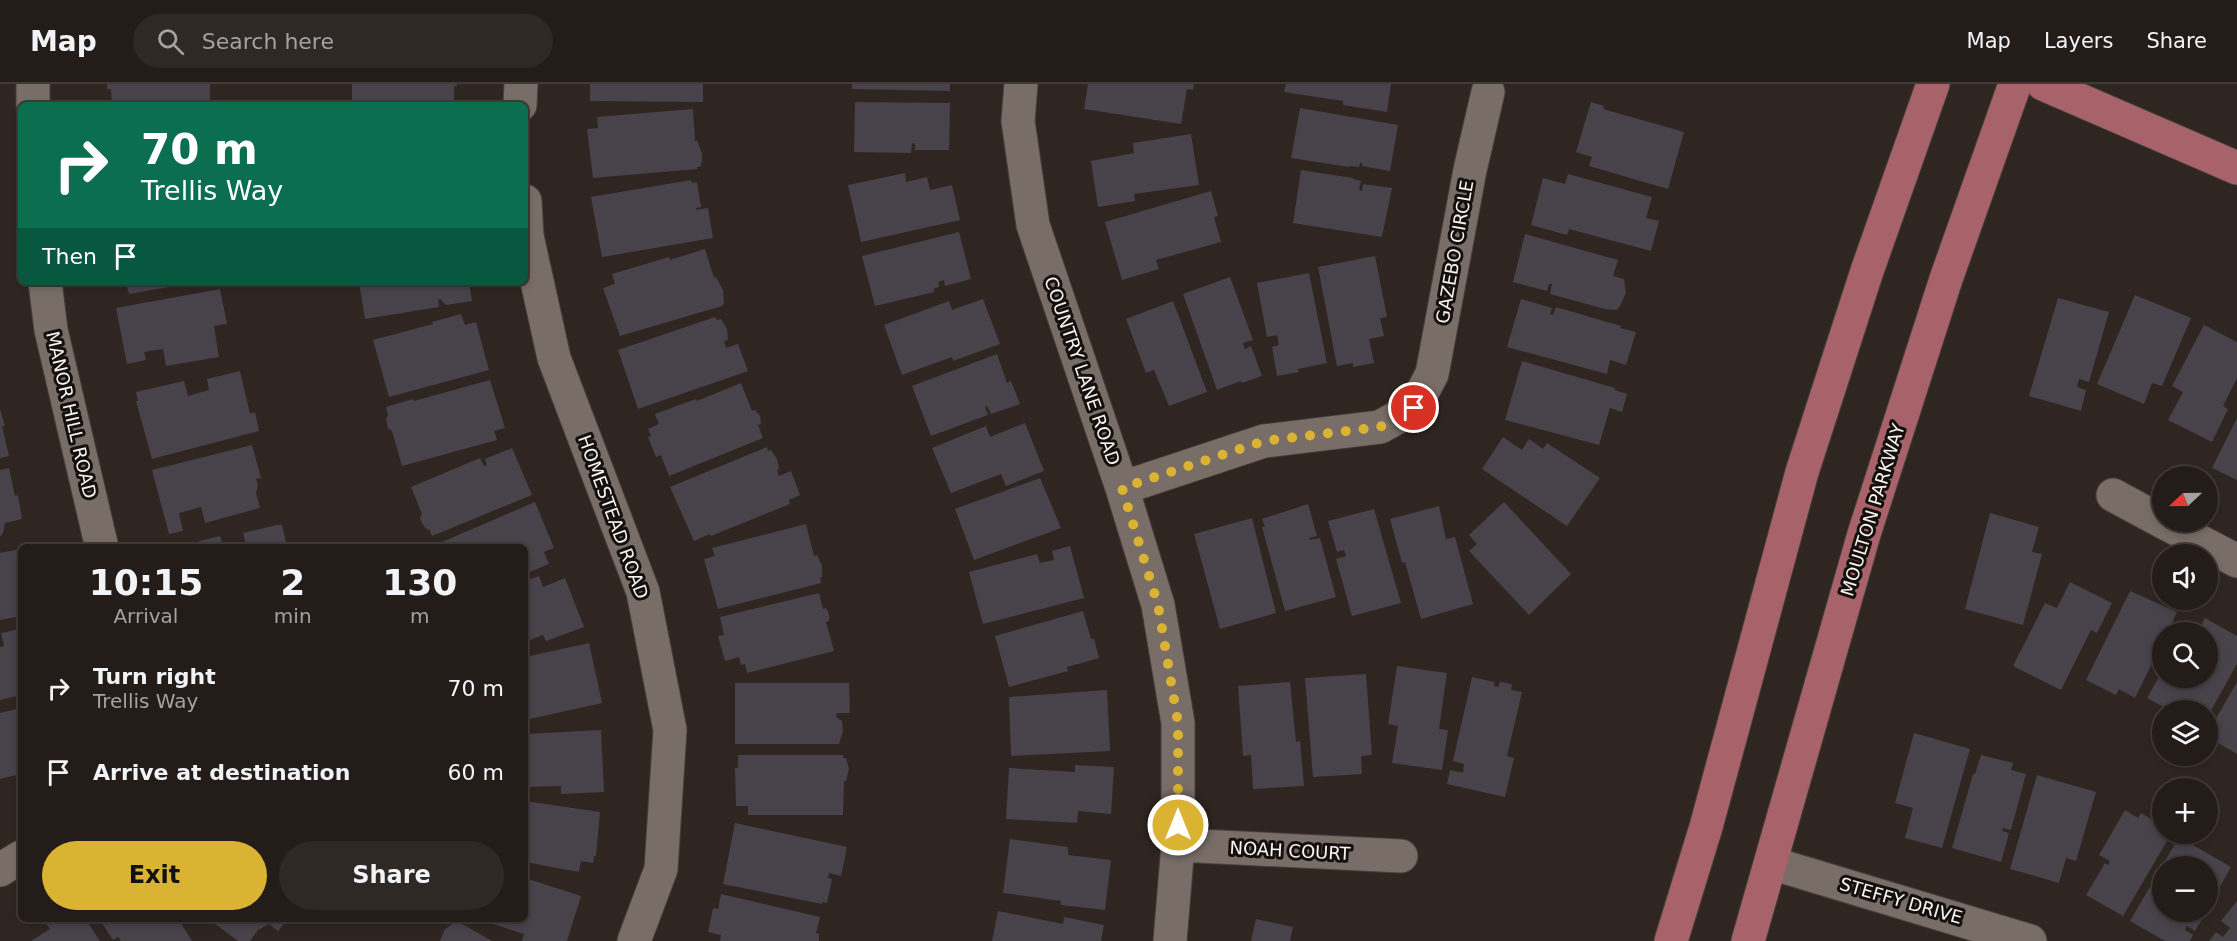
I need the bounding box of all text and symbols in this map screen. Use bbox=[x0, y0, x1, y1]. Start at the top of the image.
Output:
search box bbox=[133, 14, 553, 68]
text: Map bbox=[30, 25, 97, 58]
icon: search bbox=[154, 25, 187, 58]
text: Search here bbox=[202, 29, 334, 54]
text: Map bbox=[1967, 29, 2011, 53]
text: Layers bbox=[2044, 29, 2113, 53]
text: Share bbox=[2146, 29, 2207, 53]
text: 70 m bbox=[141, 125, 258, 174]
icon: right bbox=[42, 126, 120, 204]
text: Trellis Way bbox=[141, 175, 283, 206]
street label: GAZEBO CIRCLE bbox=[1432, 179, 1477, 325]
icon: arrive bbox=[109, 240, 142, 273]
text: Then bbox=[42, 244, 97, 269]
street label: COUNTRY LANE ROAD bbox=[1040, 274, 1125, 468]
street label: MANOR HILL ROAD bbox=[42, 329, 101, 500]
pin bbox=[1388, 382, 1439, 433]
icon: arrive bbox=[1397, 391, 1430, 424]
street label: MOULTON PARKWAY bbox=[1836, 420, 1909, 599]
street label: HOMESTEAD ROAD bbox=[574, 432, 653, 602]
north arrow bbox=[2152, 466, 2218, 532]
map controls bbox=[2152, 466, 2218, 922]
button: sound bbox=[2152, 544, 2218, 610]
text: 10:15 bbox=[89, 562, 203, 603]
text: 2 bbox=[280, 562, 305, 603]
text: 130 bbox=[382, 562, 457, 603]
text: Arrival bbox=[113, 604, 178, 628]
text: min bbox=[274, 604, 312, 628]
text: m bbox=[410, 604, 430, 628]
button: search bbox=[2152, 622, 2218, 688]
text: Turn right bbox=[93, 664, 216, 689]
icon: right bbox=[42, 672, 75, 705]
text: 70 m bbox=[448, 676, 504, 701]
text: Trellis Way bbox=[93, 689, 198, 713]
button: layers bbox=[2152, 700, 2218, 766]
icon: arrive bbox=[42, 756, 75, 789]
text: Arrive at destination bbox=[93, 760, 350, 785]
text: 60 m bbox=[448, 760, 504, 785]
button: + bbox=[2152, 778, 2218, 844]
position arrow bbox=[1146, 793, 1210, 857]
street label: NOAH COURT bbox=[1229, 837, 1352, 864]
button: Exit bbox=[42, 841, 267, 910]
button: Share bbox=[279, 841, 504, 910]
button: − bbox=[2152, 856, 2218, 922]
street label: STEFFY DRIVE bbox=[1837, 873, 1965, 928]

